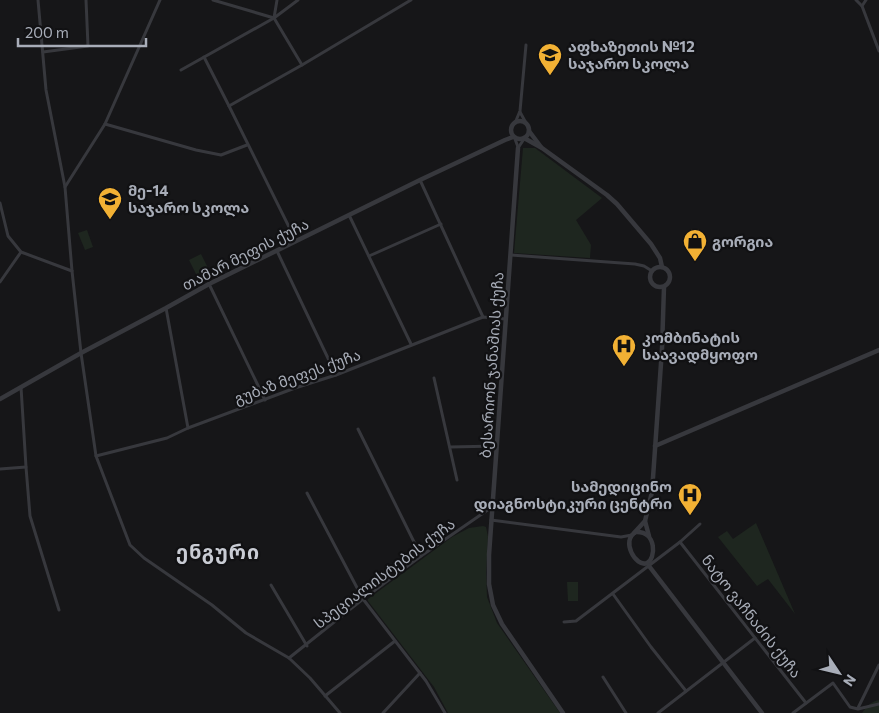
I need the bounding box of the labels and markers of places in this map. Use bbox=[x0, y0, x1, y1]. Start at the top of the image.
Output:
place label: აფხაზეთის №12 საჯარო სკოლა bbox=[568, 37, 695, 73]
school or university icon: აფხაზეთის №12 საჯარო სკოლა bbox=[537, 42, 563, 76]
place label: მე-14 საჯარო სკოლა bbox=[128, 181, 249, 217]
school or university icon: მე-14 საჯარო სკოლა bbox=[97, 186, 123, 220]
shop icon: გორგია bbox=[682, 228, 708, 262]
place label: გორგია bbox=[712, 232, 773, 251]
place label: კომბინატის საავადმყოფო bbox=[642, 328, 758, 364]
hospital icon: კომბინატის საავადმყოფო bbox=[611, 333, 637, 367]
place label: სამედიცინო დიაგნოსტიკური ცენტრი bbox=[474, 477, 672, 513]
hospital icon: სამედიცინო დიაგნოსტიკური ცენტრი bbox=[677, 482, 703, 516]

